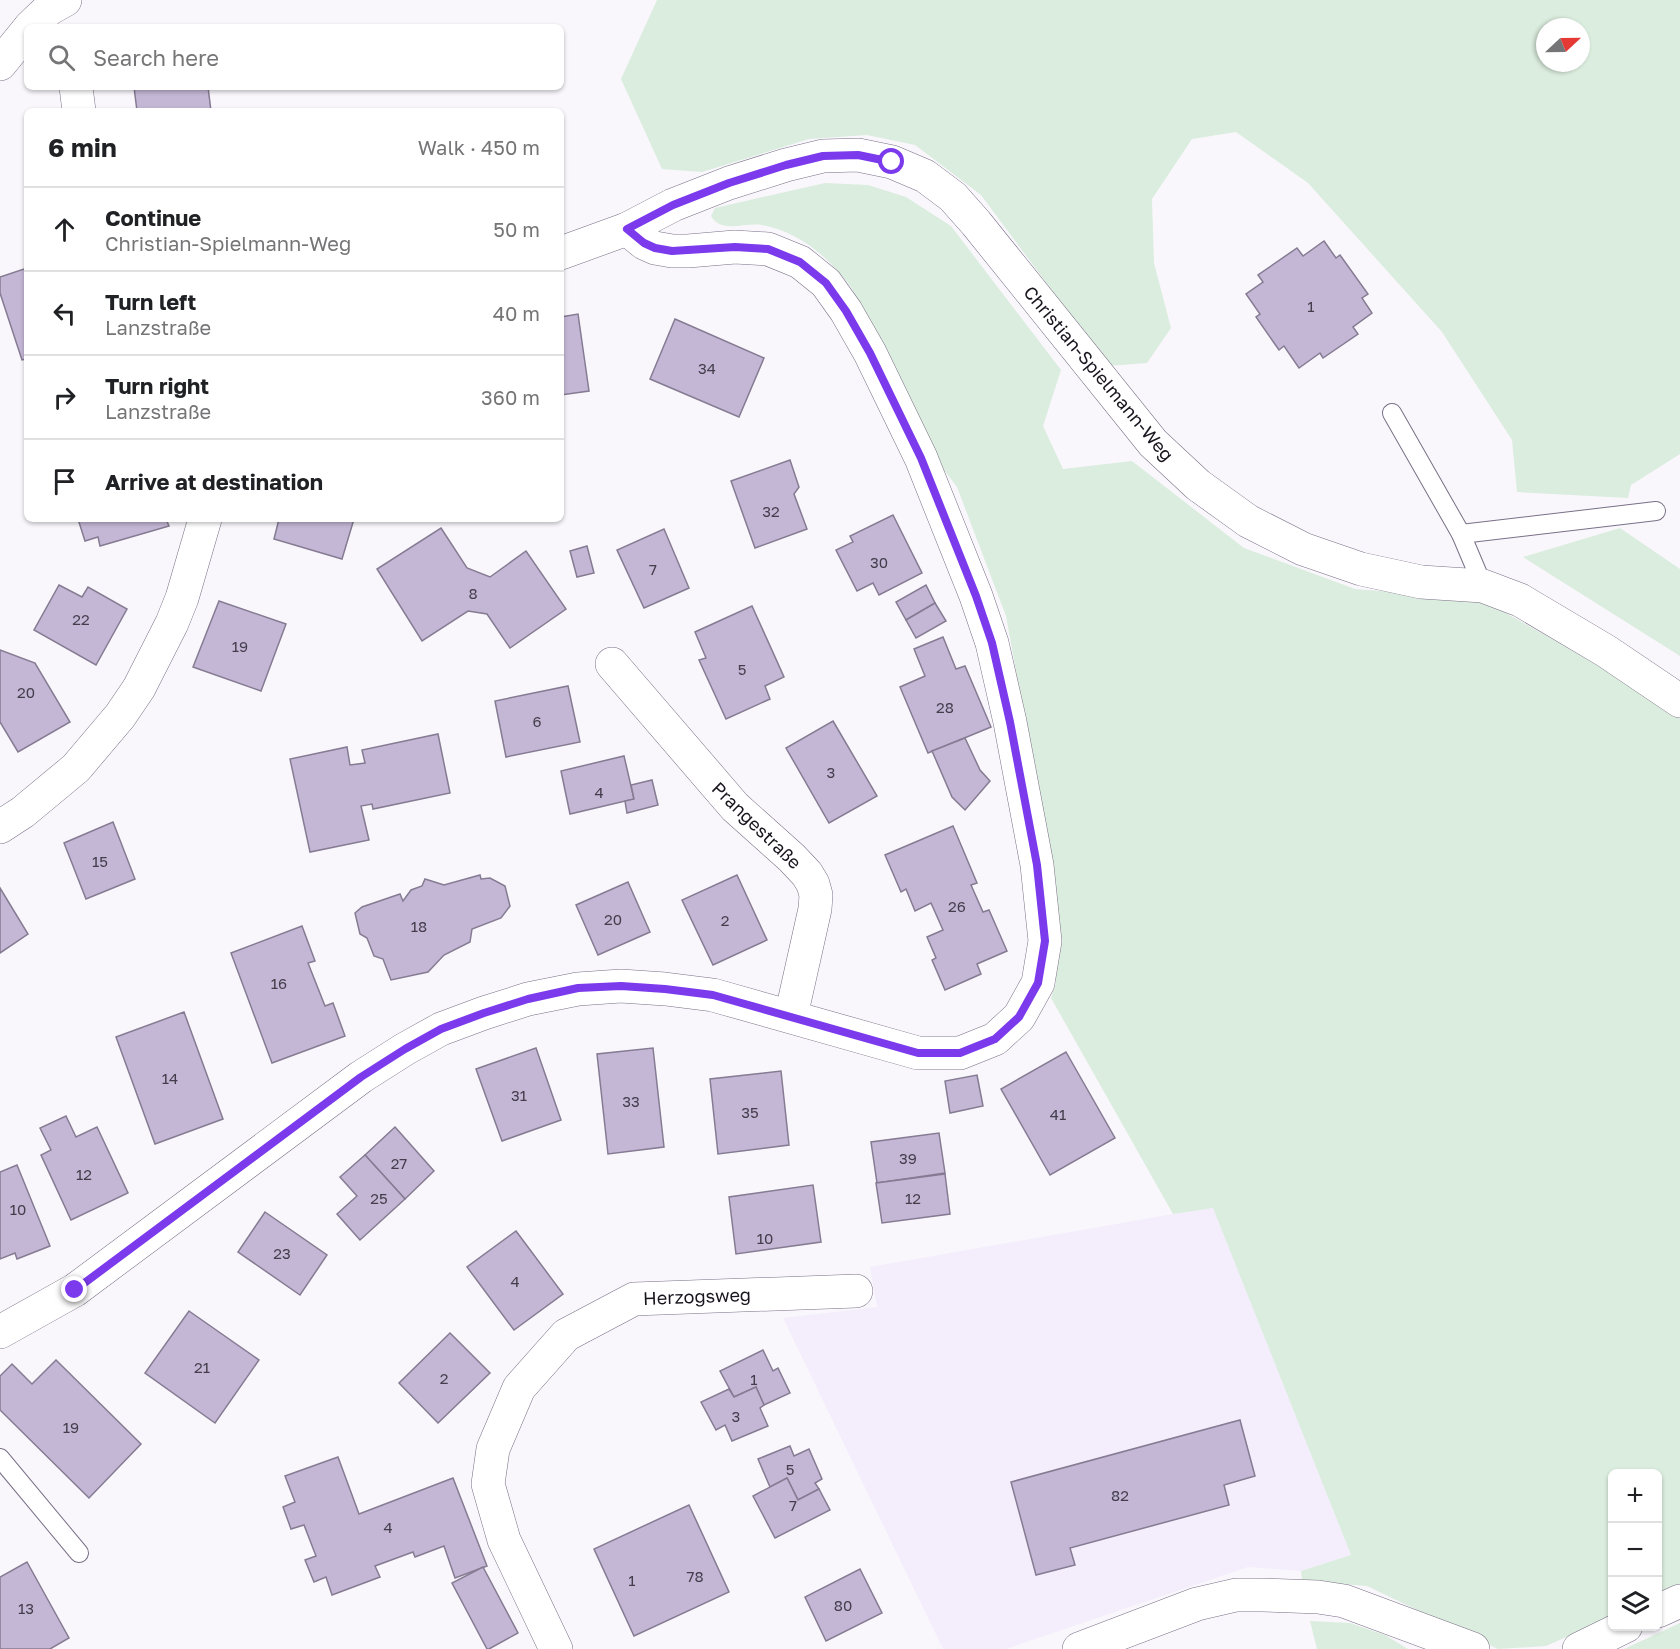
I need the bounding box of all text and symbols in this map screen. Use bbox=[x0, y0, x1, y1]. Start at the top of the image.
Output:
north arrow bbox=[1536, 18, 1590, 72]
search box bbox=[24, 24, 564, 90]
icon: search bbox=[45, 41, 78, 74]
text: Search here bbox=[93, 44, 219, 71]
text: 6 min bbox=[48, 132, 117, 163]
text: Walk · 450 m bbox=[418, 135, 540, 159]
route start bbox=[878, 148, 904, 174]
text: Continue bbox=[105, 204, 201, 231]
icon: ahead bbox=[48, 213, 81, 246]
text: 50 m bbox=[493, 217, 540, 241]
text: Christian-Spielmann-Weg bbox=[105, 231, 351, 255]
street label: Christian-Spielmann-Weg bbox=[1019, 281, 1179, 465]
text: Turn left bbox=[105, 288, 196, 315]
icon: left bbox=[48, 297, 81, 330]
house number: 1 bbox=[1307, 297, 1315, 315]
text: 40 m bbox=[493, 301, 540, 325]
text: Lanzstraße bbox=[105, 315, 211, 339]
house number: 34 bbox=[698, 359, 716, 377]
text: Turn right bbox=[105, 372, 209, 399]
icon: right bbox=[48, 381, 81, 414]
text: 360 m bbox=[481, 385, 540, 409]
text: Lanzstraße bbox=[105, 399, 211, 423]
icon: arrive bbox=[48, 465, 81, 498]
text: Arrive at destination bbox=[105, 468, 323, 495]
house number: 32 bbox=[762, 502, 780, 520]
house number: 30 bbox=[870, 553, 888, 571]
house number: 7 bbox=[649, 560, 657, 578]
house number: 8 bbox=[468, 584, 478, 602]
house number: 22 bbox=[72, 610, 90, 628]
house number: 19 bbox=[232, 637, 248, 655]
house number: 5 bbox=[738, 660, 746, 678]
house number: 20 bbox=[17, 683, 35, 701]
house number: 28 bbox=[936, 698, 954, 716]
house number: 6 bbox=[532, 712, 542, 730]
house number: 3 bbox=[827, 763, 835, 781]
street label: Prangestraße bbox=[708, 777, 806, 873]
house number: 4 bbox=[594, 783, 604, 801]
house number: 15 bbox=[92, 852, 108, 870]
house number: 26 bbox=[948, 897, 966, 915]
house number: 20 bbox=[604, 910, 622, 928]
house number: 2 bbox=[721, 911, 729, 929]
house number: 18 bbox=[411, 917, 427, 935]
house number: 16 bbox=[271, 974, 287, 992]
house number: 14 bbox=[162, 1069, 178, 1087]
house number: 31 bbox=[511, 1086, 527, 1104]
house number: 33 bbox=[622, 1092, 640, 1110]
house number: 35 bbox=[741, 1103, 759, 1121]
house number: 41 bbox=[1050, 1105, 1066, 1123]
house number: 39 bbox=[899, 1149, 917, 1167]
house number: 27 bbox=[391, 1154, 407, 1172]
house number: 12 bbox=[76, 1165, 92, 1183]
house number: 25 bbox=[370, 1189, 388, 1207]
house number: 12 bbox=[905, 1189, 921, 1207]
house number: 10 bbox=[10, 1200, 26, 1218]
house number: 10 bbox=[757, 1229, 773, 1247]
house number: 23 bbox=[273, 1244, 291, 1262]
house number: 4 bbox=[510, 1272, 520, 1290]
route end bbox=[61, 1276, 87, 1302]
street label: Herzogsweg bbox=[643, 1283, 751, 1309]
house number: 21 bbox=[194, 1358, 210, 1376]
house number: 2 bbox=[440, 1369, 448, 1387]
house number: 1 bbox=[750, 1370, 758, 1388]
house number: 3 bbox=[732, 1407, 740, 1425]
house number: 19 bbox=[63, 1418, 79, 1436]
house number: 5 bbox=[786, 1460, 794, 1478]
map controls bbox=[1608, 1469, 1662, 1631]
button: + bbox=[1608, 1469, 1662, 1523]
house number: 82 bbox=[1111, 1486, 1129, 1504]
house number: 7 bbox=[789, 1496, 797, 1514]
house number: 4 bbox=[383, 1518, 393, 1536]
button: − bbox=[1608, 1523, 1662, 1577]
house number: 78 bbox=[686, 1567, 704, 1585]
house number: 1 bbox=[628, 1571, 636, 1589]
button: layers bbox=[1608, 1577, 1662, 1631]
house number: 80 bbox=[834, 1596, 852, 1614]
house number: 13 bbox=[18, 1599, 34, 1617]

